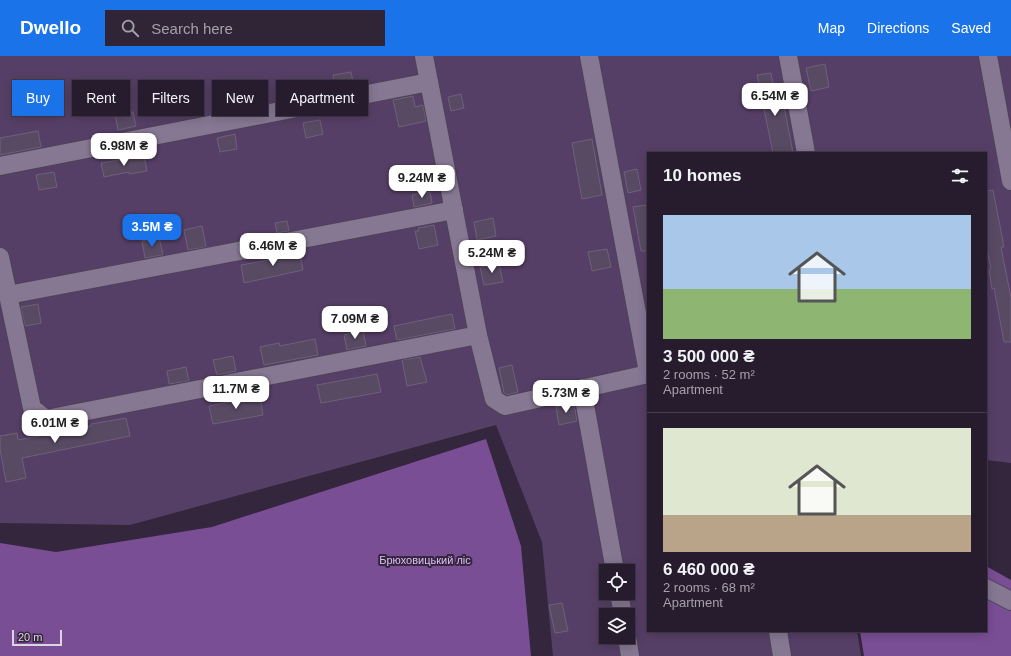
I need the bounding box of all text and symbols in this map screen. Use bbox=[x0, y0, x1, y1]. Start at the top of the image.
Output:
search box bbox=[105, 10, 385, 46]
text: Dwello bbox=[20, 17, 81, 38]
icon: search bbox=[119, 17, 141, 39]
text: Search here bbox=[151, 20, 233, 37]
text: Map bbox=[818, 20, 845, 36]
text: Directions bbox=[867, 20, 929, 36]
text: Saved bbox=[951, 20, 991, 36]
chip: Buy bbox=[12, 80, 64, 116]
chip: Rent bbox=[72, 80, 130, 116]
chip: Filters bbox=[138, 80, 204, 116]
chip: New bbox=[212, 80, 268, 116]
chip: Apartment bbox=[276, 80, 368, 116]
pin: 6.54M ₴ bbox=[738, 83, 812, 117]
text: 6.54M ₴ bbox=[751, 88, 799, 103]
pin: 6.98M ₴ bbox=[87, 133, 161, 167]
text: 6.98M ₴ bbox=[100, 138, 148, 153]
pin: 9.24M ₴ bbox=[385, 165, 459, 199]
icon: filters bbox=[949, 165, 971, 187]
text: 10 homes bbox=[663, 166, 741, 185]
text: 9.24M ₴ bbox=[398, 170, 446, 185]
pin: 3.5M ₴ bbox=[119, 214, 185, 248]
text: 3.5M ₴ bbox=[131, 219, 173, 234]
pin: 6.46M ₴ bbox=[236, 233, 310, 267]
text: 6.46M ₴ bbox=[249, 238, 297, 253]
pin: 5.24M ₴ bbox=[455, 240, 529, 274]
icon: home bbox=[781, 241, 853, 313]
text: 5.24M ₴ bbox=[468, 245, 516, 260]
pin: 7.09M ₴ bbox=[318, 306, 392, 340]
text: 7.09M ₴ bbox=[331, 311, 379, 326]
text: 3 500 000 ₴ bbox=[663, 347, 755, 366]
text: 2 rooms · 52 m² bbox=[663, 367, 755, 382]
pin: 11.7M ₴ bbox=[199, 376, 273, 410]
pin: 5.73M ₴ bbox=[529, 380, 603, 414]
text: 11.7M ₴ bbox=[212, 381, 260, 396]
text: Apartment bbox=[663, 382, 723, 397]
text: 5.73M ₴ bbox=[542, 385, 590, 400]
pin: 6.01M ₴ bbox=[18, 410, 92, 444]
text: 6.01M ₴ bbox=[31, 415, 79, 430]
icon: home bbox=[781, 454, 853, 526]
park label: Брюховицький ліс bbox=[379, 554, 471, 566]
text: 6 460 000 ₴ bbox=[663, 560, 755, 579]
map controls bbox=[599, 564, 635, 644]
button: locate bbox=[599, 564, 635, 600]
text: 2 rooms · 68 m² bbox=[663, 580, 755, 595]
text: Apartment bbox=[663, 595, 723, 610]
button: layers bbox=[599, 608, 635, 644]
scale bar bbox=[12, 628, 62, 647]
text: 20 m bbox=[18, 631, 42, 643]

